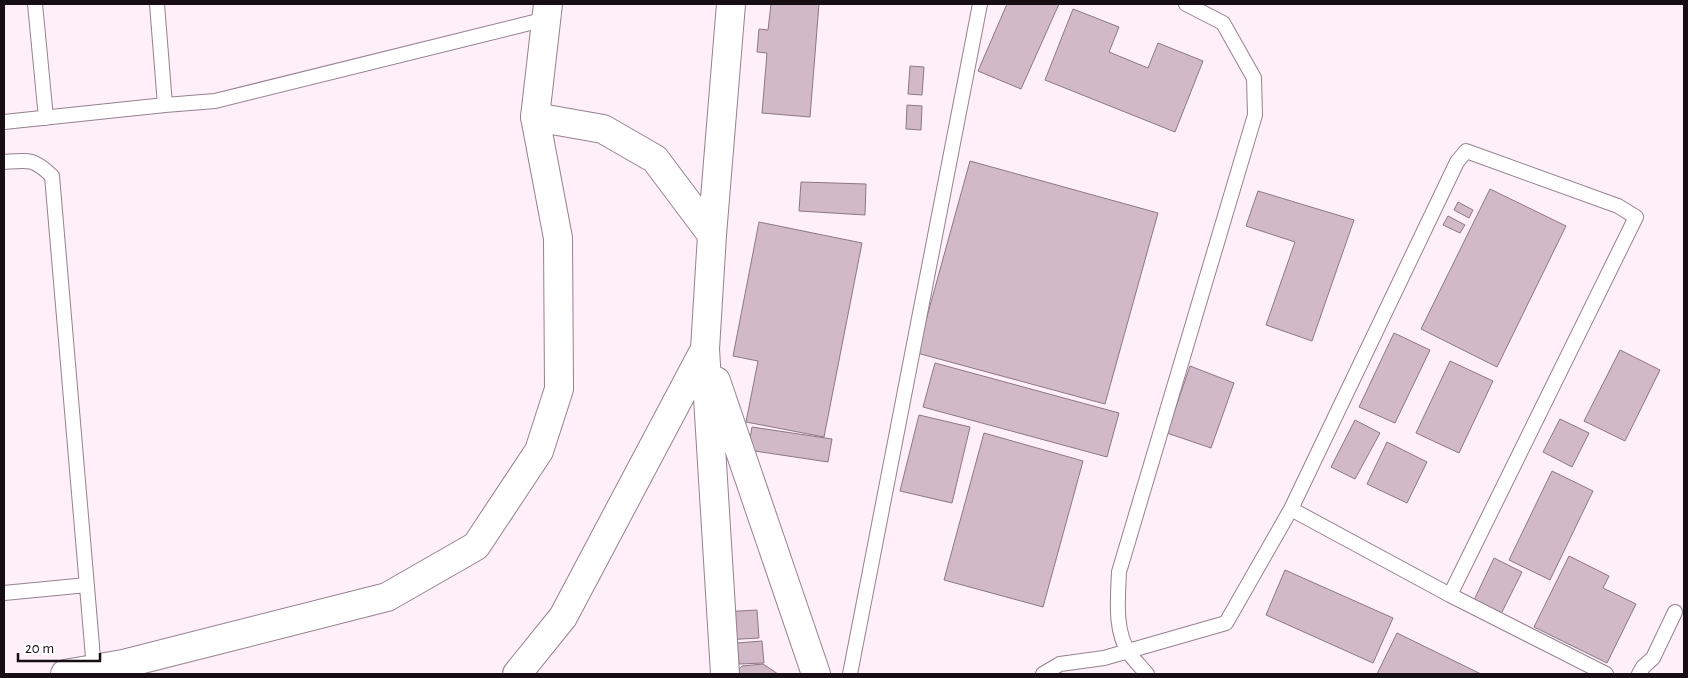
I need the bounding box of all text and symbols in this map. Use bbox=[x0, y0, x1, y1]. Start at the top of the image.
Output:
scale bar bbox=[18, 630, 100, 662]
text: 20 m bbox=[25, 641, 54, 656]

